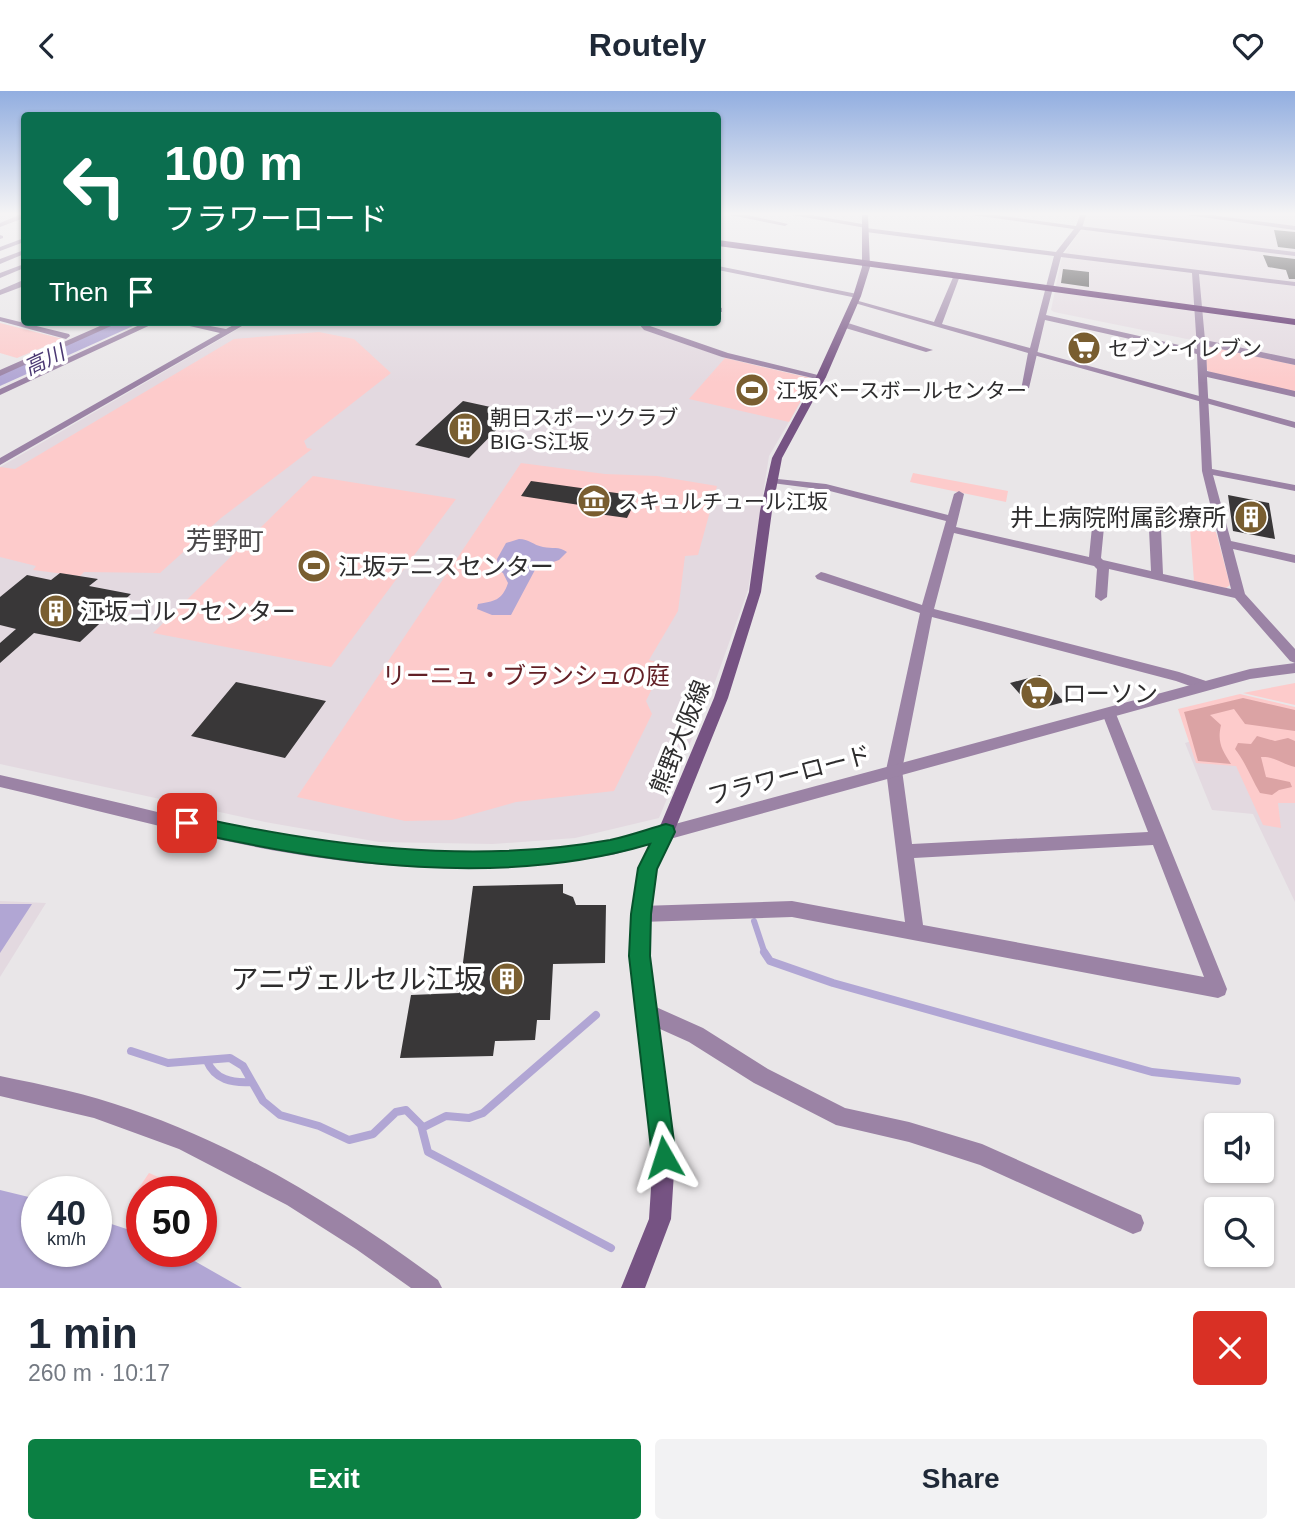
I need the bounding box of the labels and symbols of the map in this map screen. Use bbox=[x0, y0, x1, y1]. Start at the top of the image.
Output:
supermarket icon: セブン-イレブン bbox=[1065, 329, 1103, 367]
place label: セブン-イレブン bbox=[1108, 337, 1262, 360]
water label: 高川 bbox=[20, 340, 70, 379]
sports icon: 江坂ベースボールセンター bbox=[733, 371, 771, 409]
place label: 江坂ベースボールセンター bbox=[776, 379, 1027, 402]
place label: 朝日スポーツクラブ BIG-S江坂 bbox=[490, 406, 679, 453]
building icon: 朝日スポーツクラブ BIG-S江坂 bbox=[446, 410, 484, 448]
museum icon: スキュルチュール江坂 bbox=[575, 482, 613, 520]
place label: スキュルチュール江坂 bbox=[618, 490, 828, 513]
building icon: 井上病院附属診療所 bbox=[1232, 498, 1270, 536]
place label: 井上病院附属診療所 bbox=[1010, 504, 1226, 531]
district label: 芳野町 bbox=[186, 526, 264, 556]
sports icon: 江坂テニスセンター bbox=[295, 547, 333, 585]
place label: 江坂テニスセンター bbox=[338, 553, 554, 580]
building icon: 江坂ゴルフセンター bbox=[37, 592, 75, 630]
place label: 江坂ゴルフセンター bbox=[80, 598, 296, 625]
park label: リーニュ・ブランシュの庭 bbox=[382, 662, 670, 689]
supermarket icon: ローソン bbox=[1018, 674, 1056, 712]
street label: 熊野大阪線 bbox=[645, 676, 715, 798]
place label: ローソン bbox=[1062, 680, 1158, 707]
street label: フラワーロード bbox=[704, 740, 874, 810]
pin bbox=[157, 793, 217, 853]
building icon: アニヴェルセル江坂 bbox=[488, 960, 526, 998]
place label: アニヴェルセル江坂 bbox=[231, 964, 482, 995]
position arrow bbox=[627, 1120, 701, 1194]
speed limit sign: 50 bbox=[126, 1176, 217, 1267]

